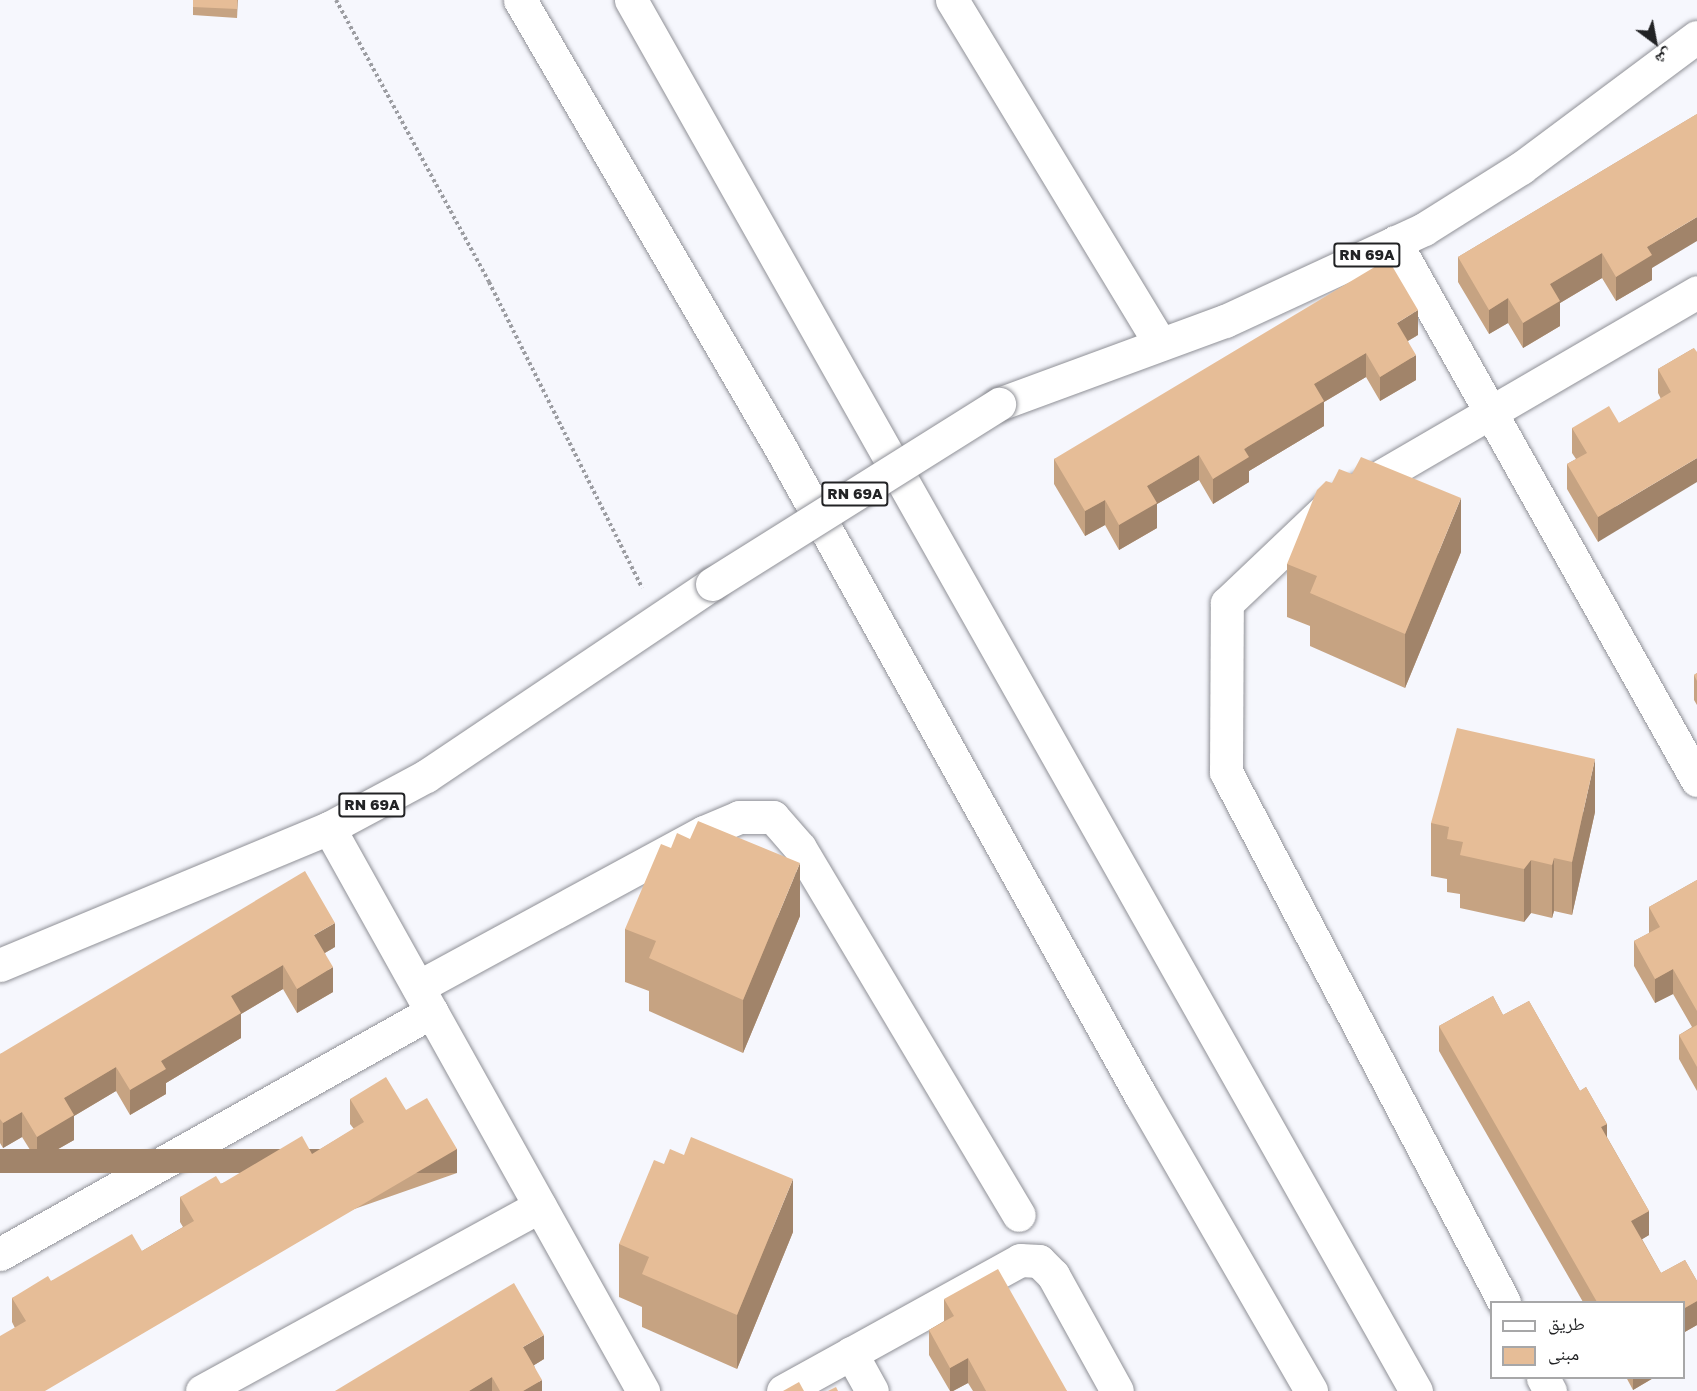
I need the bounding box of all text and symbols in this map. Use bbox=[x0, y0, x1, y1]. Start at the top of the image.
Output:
north arrow bbox=[1625, 12, 1685, 72]
text: ش bbox=[1652, 44, 1677, 70]
road number: RN 69A bbox=[1332, 243, 1402, 267]
road number: RN 69A bbox=[820, 482, 890, 506]
road number: RN 69A bbox=[338, 793, 406, 817]
legend bbox=[1490, 1301, 1685, 1379]
text: طريق bbox=[1548, 1312, 1585, 1334]
text: مبنى bbox=[1548, 1342, 1579, 1364]

